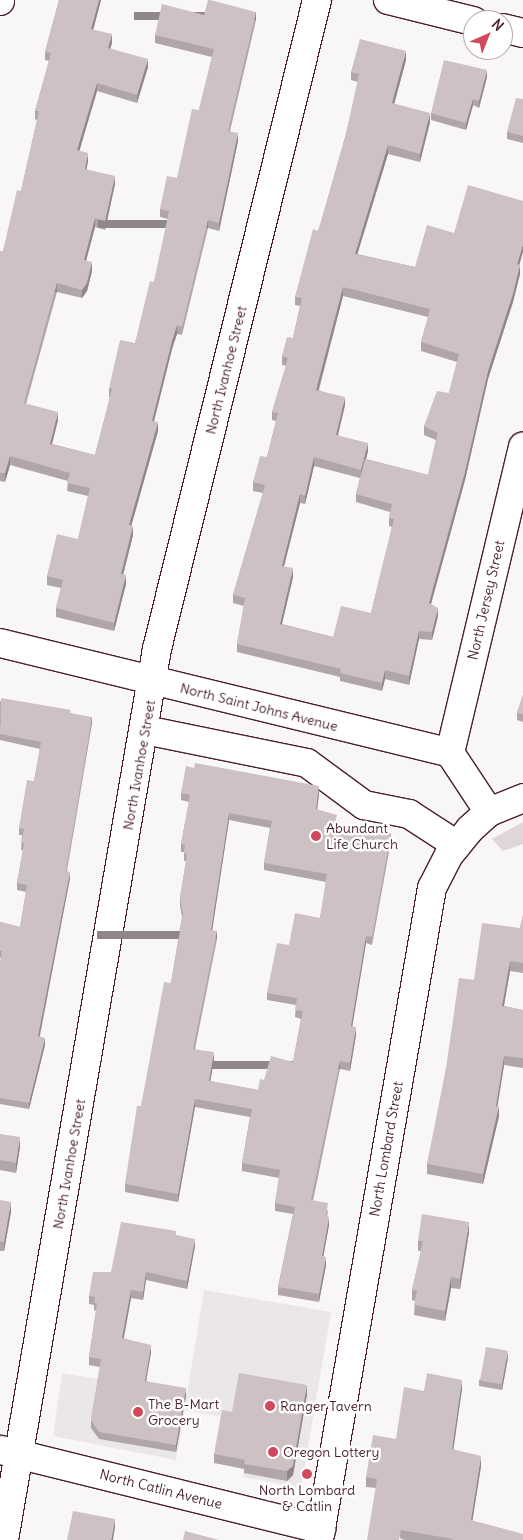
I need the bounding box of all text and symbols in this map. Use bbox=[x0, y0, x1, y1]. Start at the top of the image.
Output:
north arrow bbox=[463, 10, 513, 60]
text: N bbox=[488, 15, 507, 35]
street label: North Ivanhoe Street bbox=[202, 304, 250, 436]
street label: North Jersey Street bbox=[464, 539, 508, 661]
street label: North Saint Johns Avenue bbox=[178, 679, 340, 735]
street label: North Ivanhoe Street bbox=[119, 699, 159, 831]
place label: Abundant Life Church bbox=[326, 820, 398, 852]
marker: Abundant Life Church bbox=[310, 830, 322, 842]
street label: North Lombard Street bbox=[366, 1080, 406, 1218]
street label: North Ivanhoe Street bbox=[49, 1098, 89, 1230]
place label: The B-Mart Grocery bbox=[148, 1396, 219, 1428]
place label: Ranger Tavern bbox=[280, 1398, 372, 1414]
marker: Ranger Tavern bbox=[264, 1400, 276, 1412]
marker: The B-Mart Grocery bbox=[132, 1406, 144, 1418]
place label: Oregon Lottery bbox=[283, 1444, 380, 1460]
marker: Oregon Lottery bbox=[267, 1446, 279, 1458]
street label: North Catlin Avenue bbox=[98, 1466, 224, 1512]
marker: North Lombard & Catlin bbox=[301, 1468, 313, 1480]
place label: North Lombard & Catlin bbox=[259, 1482, 355, 1514]

